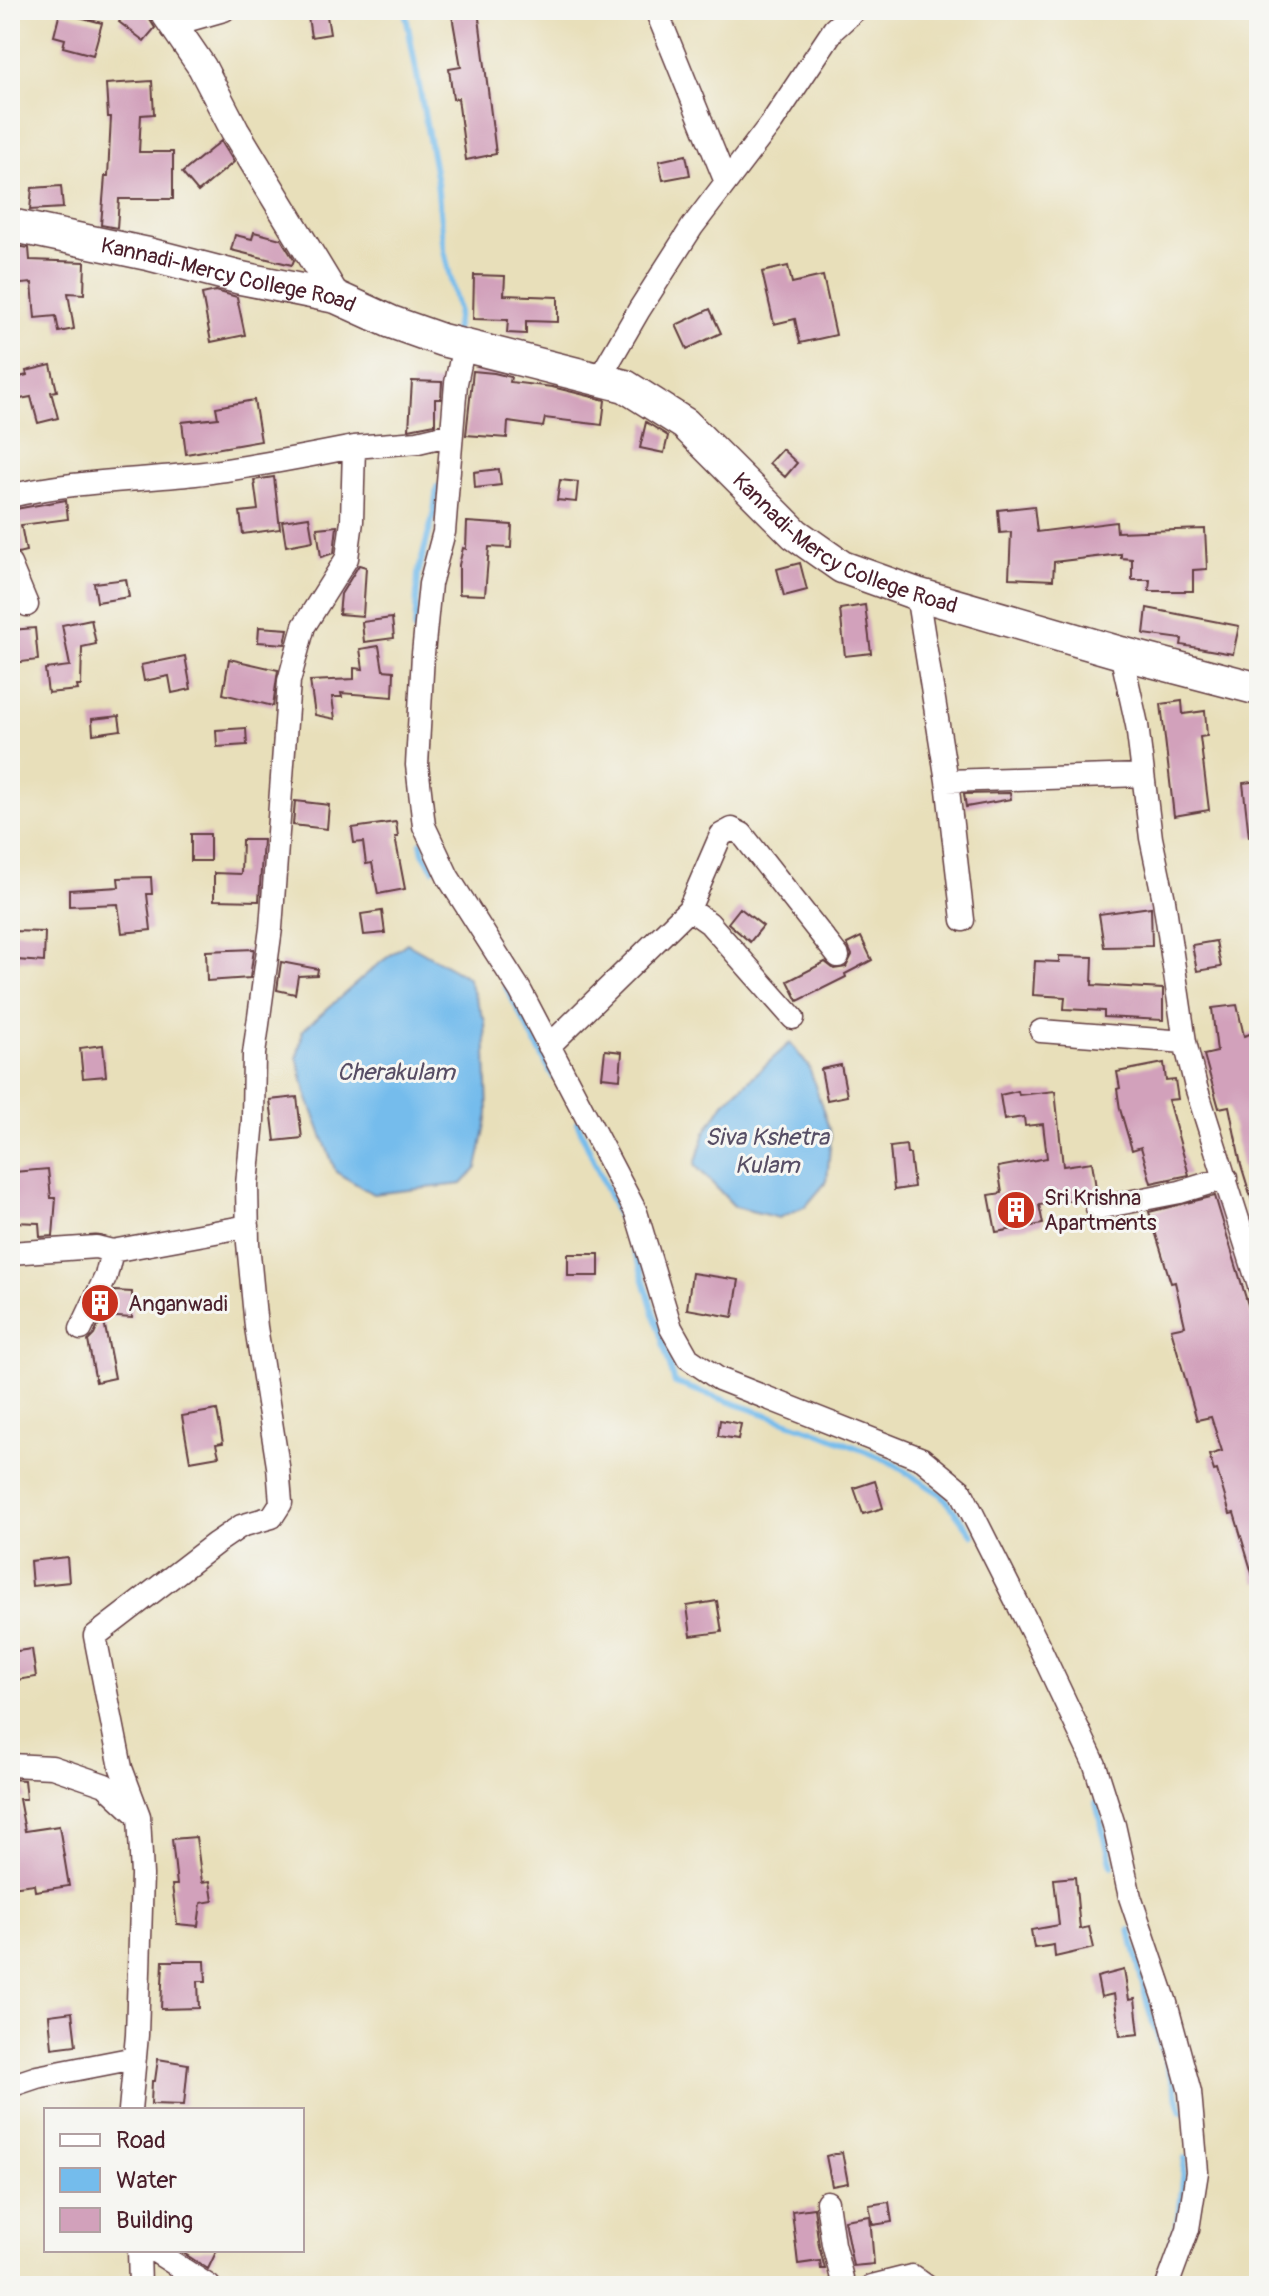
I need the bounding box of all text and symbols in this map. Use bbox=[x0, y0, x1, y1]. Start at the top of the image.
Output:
street label: Kannadi-Mercy College Road bbox=[98, 231, 360, 319]
street label: Kannadi-Mercy College Road bbox=[726, 467, 961, 620]
water label: Cherakulam bbox=[337, 1058, 457, 1087]
water label: Siva Kshetra Kulam bbox=[705, 1123, 831, 1180]
place label: Sri Krishna Apartments bbox=[1044, 1184, 1157, 1237]
building icon: Sri Krishna Apartments bbox=[995, 1189, 1037, 1231]
building icon: Anganwadi bbox=[79, 1282, 121, 1324]
place label: Anganwadi bbox=[128, 1290, 228, 1318]
legend bbox=[44, 2108, 304, 2252]
text: Road bbox=[116, 2126, 166, 2155]
text: Water bbox=[116, 2166, 177, 2195]
text: Building bbox=[116, 2206, 193, 2235]

